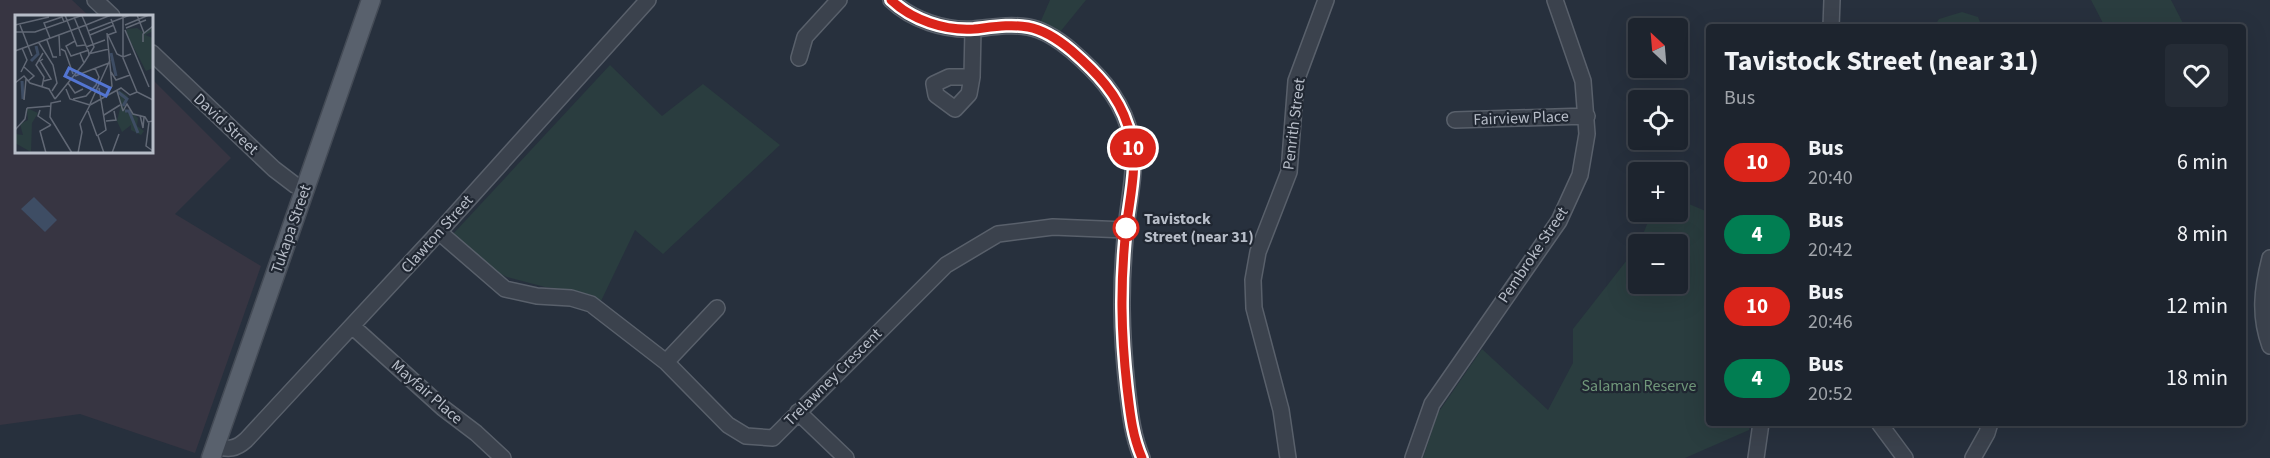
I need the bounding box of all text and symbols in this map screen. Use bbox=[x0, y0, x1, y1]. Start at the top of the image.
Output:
inset map bbox=[15, 15, 153, 153]
north arrow bbox=[1628, 18, 1688, 78]
map controls bbox=[1628, 18, 1688, 294]
text: Tavistock Street (near 31) bbox=[1724, 41, 2039, 81]
button: heart bbox=[2165, 44, 2228, 107]
street label: Penrith Street bbox=[1277, 76, 1311, 171]
text: Bus bbox=[1724, 84, 1755, 112]
street label: David Street bbox=[189, 88, 264, 160]
button: locate bbox=[1628, 90, 1688, 150]
street label: Fairview Place bbox=[1473, 105, 1569, 131]
line badge: 10 bbox=[1106, 128, 1160, 168]
text: Bus bbox=[1808, 132, 1844, 164]
text: 10 bbox=[1122, 133, 1144, 163]
text: 6 min bbox=[2177, 146, 2228, 178]
text: 10 bbox=[1746, 147, 1768, 177]
button: + bbox=[1628, 162, 1688, 222]
text: 20:40 bbox=[1808, 164, 1853, 192]
street label: Tukapa Street bbox=[266, 181, 317, 276]
street label: Clawton Street bbox=[396, 190, 479, 278]
street label: Pembroke Street bbox=[1493, 202, 1574, 307]
text: Bus bbox=[1808, 204, 1844, 236]
place label: Tavistock Street (near 31) bbox=[1144, 208, 1254, 248]
marker: Tavistock Street (near 31) bbox=[1113, 215, 1139, 241]
text: 8 min bbox=[2177, 218, 2228, 250]
text: 4 bbox=[1751, 219, 1763, 249]
button: − bbox=[1628, 234, 1688, 294]
text: 20:42 bbox=[1808, 236, 1853, 264]
text: Bus bbox=[1808, 276, 1844, 308]
text: 12 min bbox=[2166, 290, 2228, 322]
text: 10 bbox=[1746, 291, 1768, 321]
text: 20:46 bbox=[1808, 308, 1853, 336]
street label: Trelawney Crescent bbox=[779, 323, 887, 431]
text: Bus bbox=[1808, 348, 1844, 380]
street label: Mayfair Place bbox=[386, 355, 468, 429]
text: 18 min bbox=[2166, 362, 2228, 394]
text: 4 bbox=[1751, 363, 1763, 393]
park label: Salaman Reserve bbox=[1582, 375, 1696, 397]
text: 20:52 bbox=[1808, 380, 1853, 408]

